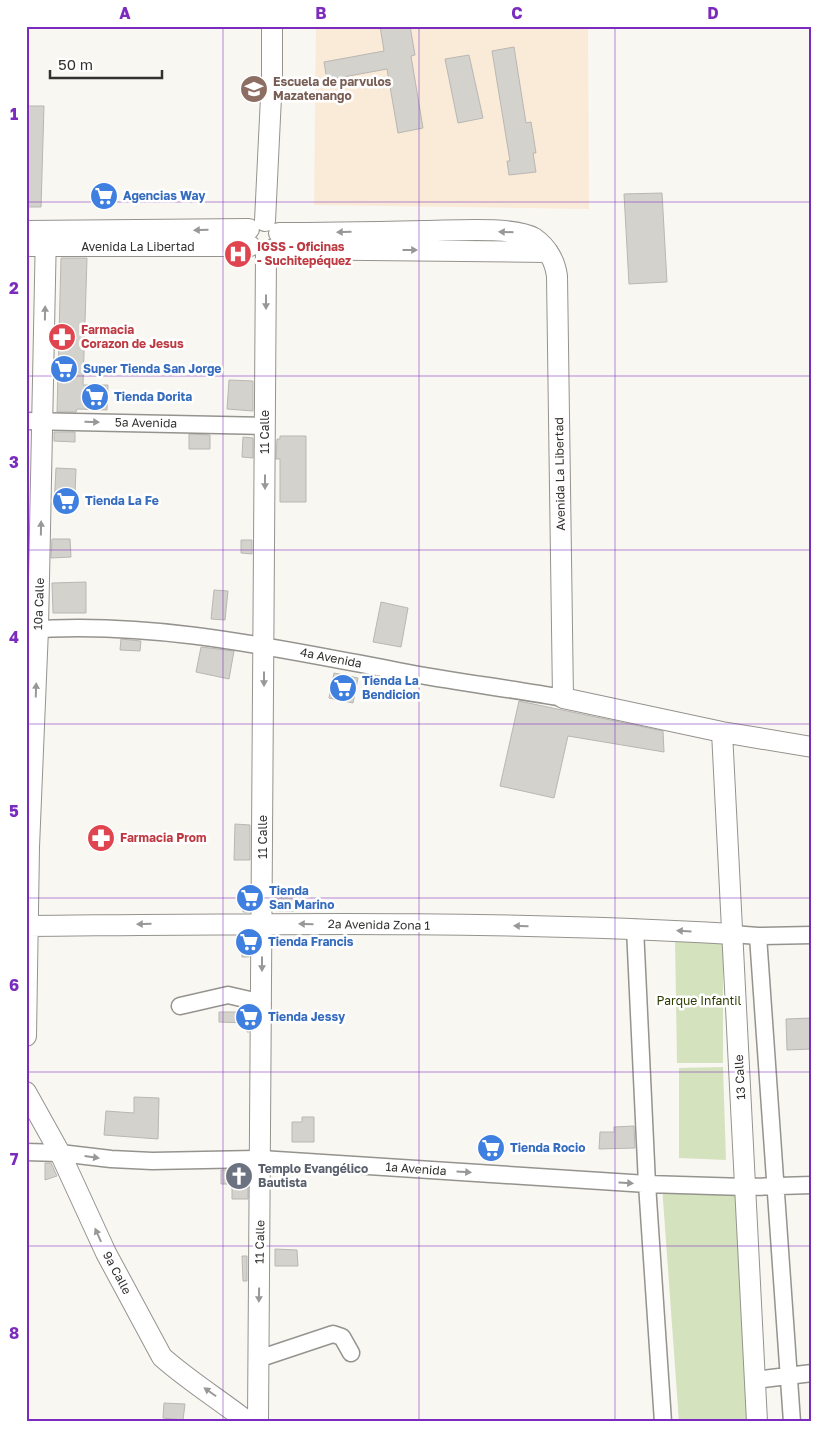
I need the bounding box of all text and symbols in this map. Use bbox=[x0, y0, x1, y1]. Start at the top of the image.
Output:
text: A bbox=[119, 3, 131, 23]
text: B bbox=[315, 3, 327, 23]
text: C bbox=[511, 3, 523, 23]
text: D bbox=[707, 3, 719, 23]
scale bar bbox=[50, 48, 162, 80]
text: 50 m bbox=[58, 55, 93, 73]
school or university icon: Escuela de parvulos Mazatenango bbox=[239, 74, 269, 104]
place label: Escuela de parvulos Mazatenango bbox=[273, 74, 392, 103]
text: 1 bbox=[10, 104, 18, 124]
supermarket icon: Agencias Way bbox=[89, 181, 119, 211]
place label: Agencias Way bbox=[123, 188, 206, 203]
one-way arrow bbox=[192, 226, 208, 234]
one-way arrow bbox=[498, 228, 514, 236]
one-way arrow bbox=[335, 229, 351, 237]
street label: Avenida La Libertad bbox=[81, 239, 195, 254]
hospital icon: IGSS - Oficinas - Suchitepéquez bbox=[223, 239, 253, 269]
place label: IGSS - Oficinas - Suchitepéquez bbox=[257, 239, 351, 268]
one-way arrow bbox=[403, 246, 419, 254]
text: 2 bbox=[9, 278, 19, 298]
one-way arrow bbox=[262, 294, 270, 310]
one-way arrow bbox=[41, 304, 49, 320]
pharmacy icon: Farmacia Corazon de Jesus bbox=[47, 322, 77, 352]
place label: Farmacia Corazon de Jesus bbox=[81, 322, 184, 351]
supermarket icon: Super Tienda San Jorge bbox=[49, 354, 79, 384]
place label: Super Tienda San Jorge bbox=[83, 361, 221, 376]
supermarket icon: Tienda Dorita bbox=[80, 382, 110, 412]
place label: Tienda Dorita bbox=[114, 389, 192, 404]
street label: 11 Calle bbox=[257, 410, 272, 454]
street label: 5a Avenida bbox=[115, 414, 177, 431]
street label: Avenida La Libertad bbox=[551, 417, 568, 531]
one-way arrow bbox=[84, 418, 100, 426]
text: 3 bbox=[9, 452, 19, 472]
one-way arrow bbox=[261, 474, 269, 490]
supermarket icon: Tienda La Fe bbox=[51, 486, 81, 516]
place label: Tienda La Fe bbox=[85, 493, 159, 508]
one-way arrow bbox=[37, 519, 45, 535]
street label: 10a Calle bbox=[30, 577, 47, 630]
text: 4 bbox=[9, 627, 19, 647]
street label: 4a Avenida bbox=[299, 644, 363, 671]
one-way arrow bbox=[260, 672, 268, 688]
supermarket icon: Tienda La Bendicion bbox=[328, 673, 358, 703]
place label: Tienda La Bendicion bbox=[362, 673, 420, 702]
one-way arrow bbox=[32, 682, 40, 698]
text: 5 bbox=[9, 801, 19, 821]
street label: 11 Calle bbox=[255, 815, 270, 859]
pharmacy icon: Farmacia Prom bbox=[86, 823, 116, 853]
place label: Farmacia Prom bbox=[120, 830, 206, 845]
supermarket icon: Tienda San Marino bbox=[235, 883, 265, 913]
place label: Tienda San Marino bbox=[269, 883, 334, 912]
street label: 2a Avenida Zona 1 bbox=[328, 916, 431, 933]
one-way arrow bbox=[136, 920, 152, 928]
one-way arrow bbox=[298, 920, 314, 928]
one-way arrow bbox=[513, 922, 529, 930]
one-way arrow bbox=[676, 926, 692, 934]
supermarket icon: Tienda Francis bbox=[234, 927, 264, 957]
place label: Tienda Francis bbox=[268, 934, 354, 949]
one-way arrow bbox=[258, 957, 266, 973]
text: 6 bbox=[9, 975, 19, 995]
park label: Parque Infantil bbox=[657, 993, 742, 1008]
supermarket icon: Tienda Jessy bbox=[234, 1002, 264, 1032]
place label: Tienda Jessy bbox=[268, 1009, 346, 1024]
street label: 13 Calle bbox=[731, 1054, 748, 1100]
supermarket icon: Tienda Rocio bbox=[476, 1133, 506, 1163]
place label: Tienda Rocio bbox=[510, 1140, 586, 1155]
text: 7 bbox=[10, 1149, 19, 1169]
one-way arrow bbox=[85, 1153, 101, 1161]
street label: 1a Avenida bbox=[385, 1159, 447, 1178]
church icon: Templo Evangélico Bautista bbox=[224, 1161, 254, 1191]
place label: Templo Evangélico Bautista bbox=[258, 1161, 368, 1190]
one-way arrow bbox=[456, 1169, 472, 1177]
one-way arrow bbox=[618, 1179, 634, 1187]
street label: 11 Calle bbox=[252, 1220, 267, 1264]
one-way arrow bbox=[93, 1228, 101, 1242]
street label: 9a Calle bbox=[100, 1249, 135, 1297]
one-way arrow bbox=[255, 1287, 263, 1303]
text: 8 bbox=[9, 1323, 19, 1343]
one-way arrow bbox=[203, 1387, 217, 1397]

